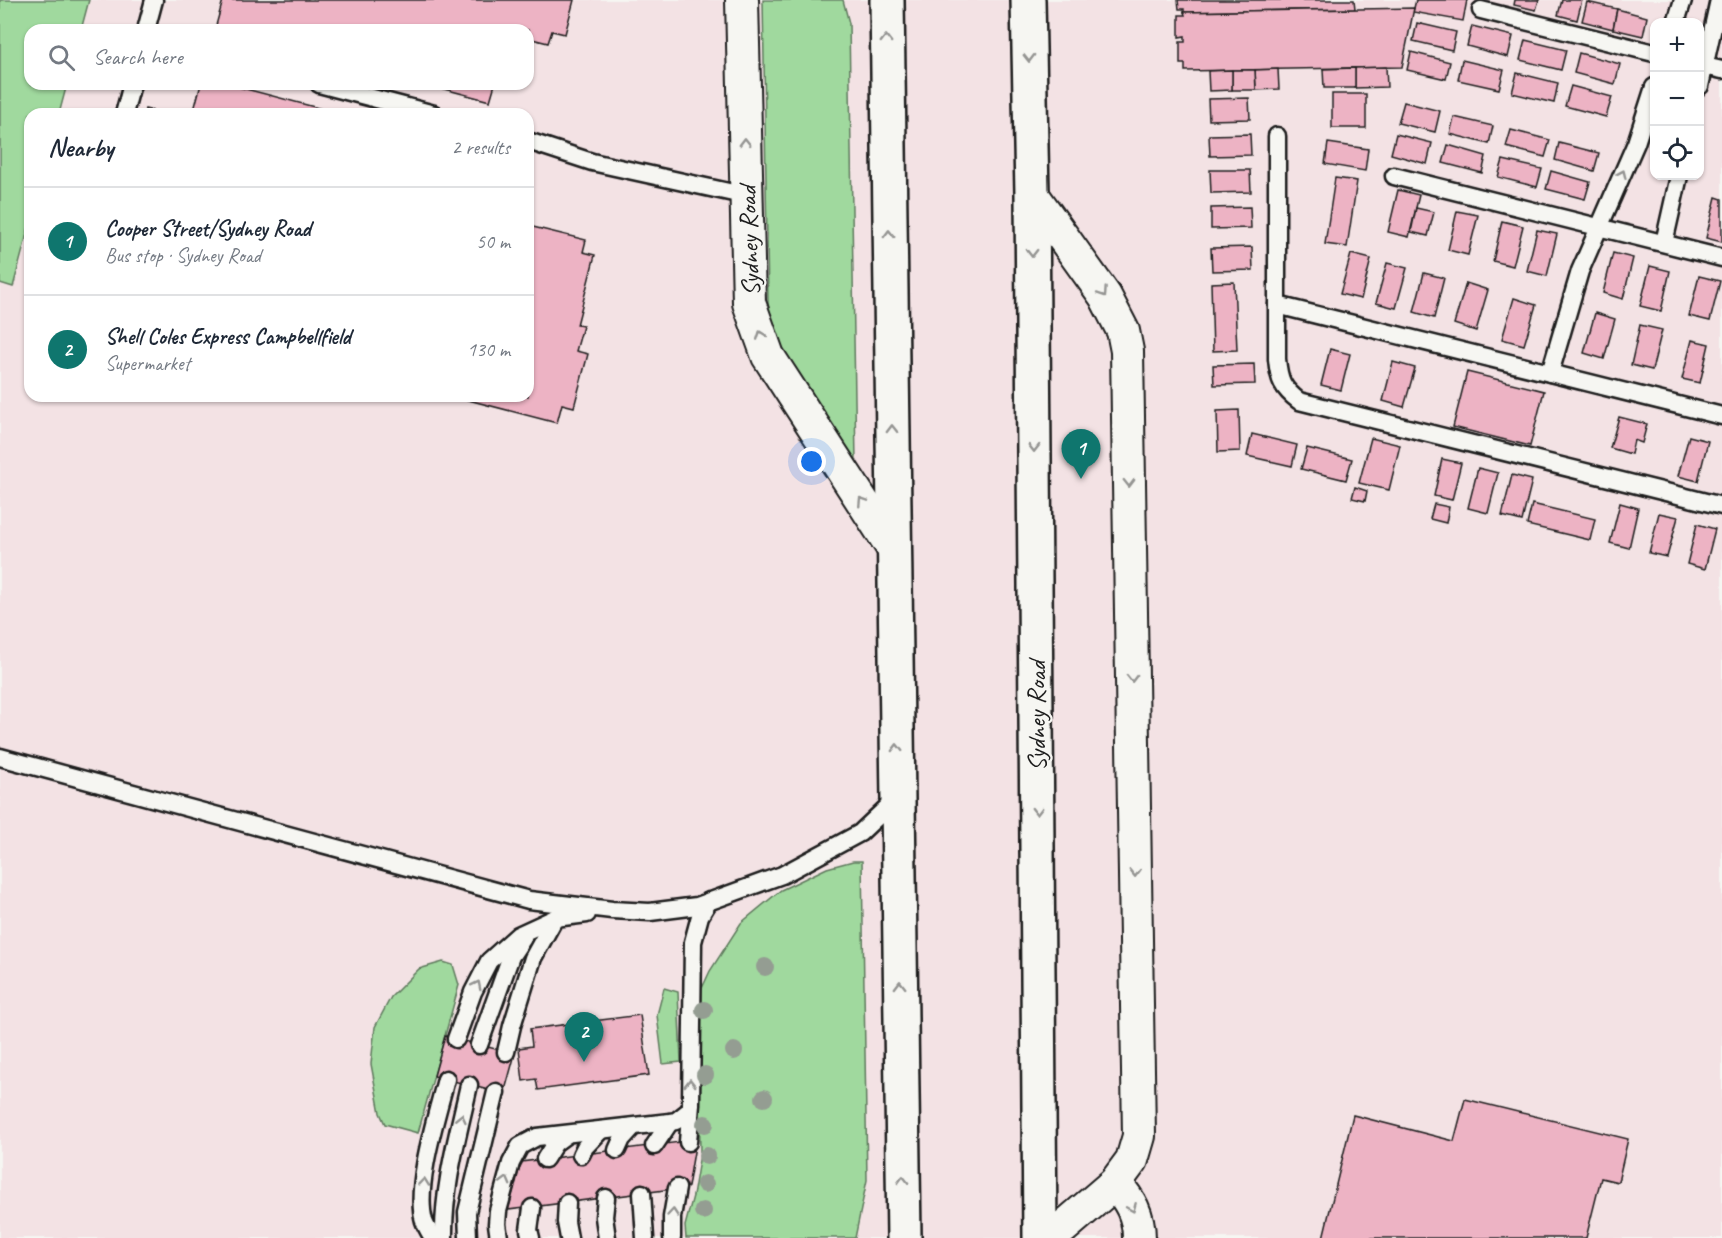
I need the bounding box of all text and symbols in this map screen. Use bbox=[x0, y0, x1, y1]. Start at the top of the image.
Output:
map controls bbox=[1650, 18, 1704, 180]
button: + bbox=[1650, 18, 1704, 72]
search box bbox=[24, 24, 534, 90]
one-way arrow bbox=[880, 34, 893, 43]
icon: search bbox=[45, 41, 78, 74]
text: Search here bbox=[93, 43, 183, 71]
one-way arrow bbox=[1023, 54, 1035, 63]
button: − bbox=[1650, 72, 1704, 126]
button: locate bbox=[1650, 126, 1704, 180]
text: Nearby bbox=[48, 131, 113, 164]
text: 2 results bbox=[451, 135, 510, 160]
one-way arrow bbox=[739, 138, 752, 147]
one-way arrow bbox=[1615, 169, 1627, 180]
street label: Sydney Road bbox=[730, 181, 767, 297]
text: Cooper Street/Sydney Road bbox=[105, 215, 311, 243]
text: 1 bbox=[63, 229, 72, 254]
text: 50 m bbox=[476, 229, 510, 254]
one-way arrow bbox=[883, 229, 895, 238]
text: Bus stop · Sydney Road bbox=[105, 243, 261, 268]
one-way arrow bbox=[1026, 249, 1039, 258]
one-way arrow bbox=[1096, 286, 1107, 297]
text: Shell Coles Express Campbellfield bbox=[105, 323, 351, 351]
one-way arrow bbox=[755, 330, 768, 341]
text: 2 bbox=[63, 337, 72, 362]
text: 130 m bbox=[467, 337, 510, 362]
text: Supermarket bbox=[105, 351, 190, 376]
one-way arrow bbox=[886, 424, 898, 433]
pin: 1 bbox=[1062, 430, 1100, 479]
one-way arrow bbox=[1028, 444, 1040, 453]
your location bbox=[797, 447, 826, 476]
one-way arrow bbox=[1123, 478, 1135, 487]
one-way arrow bbox=[858, 497, 869, 508]
street label: Sydney Road bbox=[1020, 657, 1053, 771]
one-way arrow bbox=[1126, 673, 1138, 682]
one-way arrow bbox=[891, 743, 903, 752]
one-way arrow bbox=[1031, 807, 1043, 816]
one-way arrow bbox=[1129, 868, 1142, 877]
one-way arrow bbox=[470, 980, 481, 991]
one-way arrow bbox=[894, 980, 906, 989]
pin: 2 bbox=[564, 1012, 604, 1062]
one-way arrow bbox=[684, 1079, 696, 1088]
one-way arrow bbox=[454, 1113, 467, 1123]
one-way arrow bbox=[897, 1175, 909, 1184]
one-way arrow bbox=[499, 1176, 512, 1186]
one-way arrow bbox=[417, 1177, 429, 1186]
one-way arrow bbox=[1125, 1202, 1137, 1213]
one-way arrow bbox=[666, 1209, 679, 1218]

